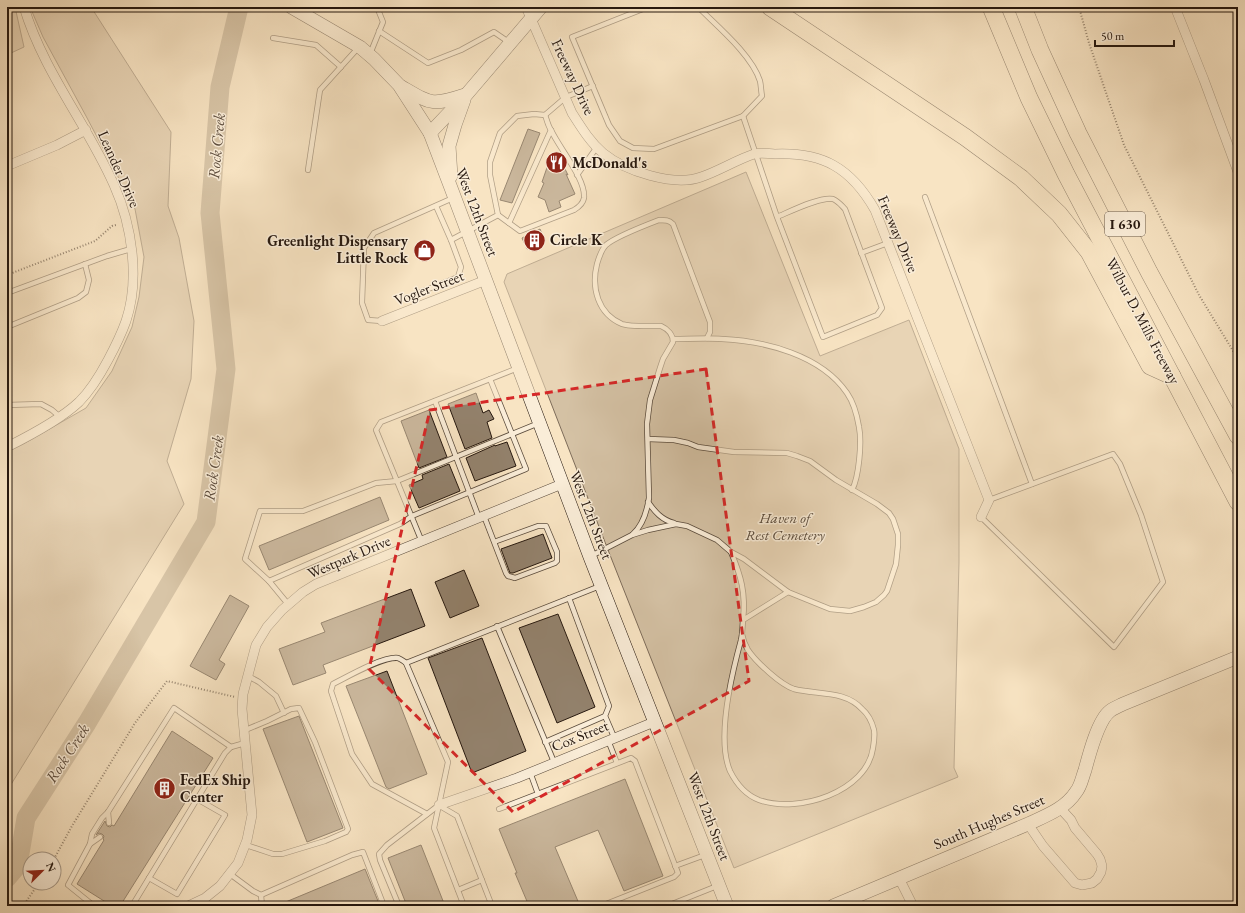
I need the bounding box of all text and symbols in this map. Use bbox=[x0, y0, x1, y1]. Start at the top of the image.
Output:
scale bar bbox=[1095, 22, 1174, 48]
text: 50 m bbox=[1101, 28, 1125, 44]
street label: Freeway Drive bbox=[548, 36, 599, 118]
water label: Rock Creek bbox=[203, 111, 230, 180]
street label: Leander Drive bbox=[94, 127, 145, 210]
restaurant icon: McDonald's bbox=[543, 150, 569, 176]
place label: McDonald's bbox=[572, 153, 647, 172]
street label: West 12th Street bbox=[452, 165, 503, 259]
street label: Freeway Drive bbox=[874, 192, 923, 275]
road number: I 630 bbox=[1105, 212, 1145, 236]
building icon: Circle K bbox=[521, 227, 547, 253]
place label: Circle K bbox=[550, 230, 603, 249]
place label: Greenlight Dispensary Little Rock bbox=[267, 231, 409, 267]
shop icon: Greenlight Dispensary Little Rock bbox=[411, 237, 437, 263]
street label: Wilbur D. Mills Freeway bbox=[1102, 254, 1185, 388]
street label: Vogler Street bbox=[391, 265, 467, 309]
water label: Rock Creek bbox=[198, 433, 229, 502]
street label: West 12th Street bbox=[566, 468, 617, 562]
park label: Haven of Rest Cemetery bbox=[745, 508, 825, 544]
street label: Westpark Drive bbox=[304, 531, 393, 583]
street label: Cox Street bbox=[548, 715, 611, 756]
water label: Rock Creek bbox=[41, 719, 95, 787]
street label: West 12th Street bbox=[684, 769, 735, 863]
place label: FedEx Ship Center bbox=[180, 770, 251, 806]
building icon: FedEx Ship Center bbox=[152, 776, 178, 802]
street label: South Hughes Street bbox=[930, 789, 1047, 853]
north arrow bbox=[22, 851, 62, 891]
text: N bbox=[43, 860, 59, 874]

